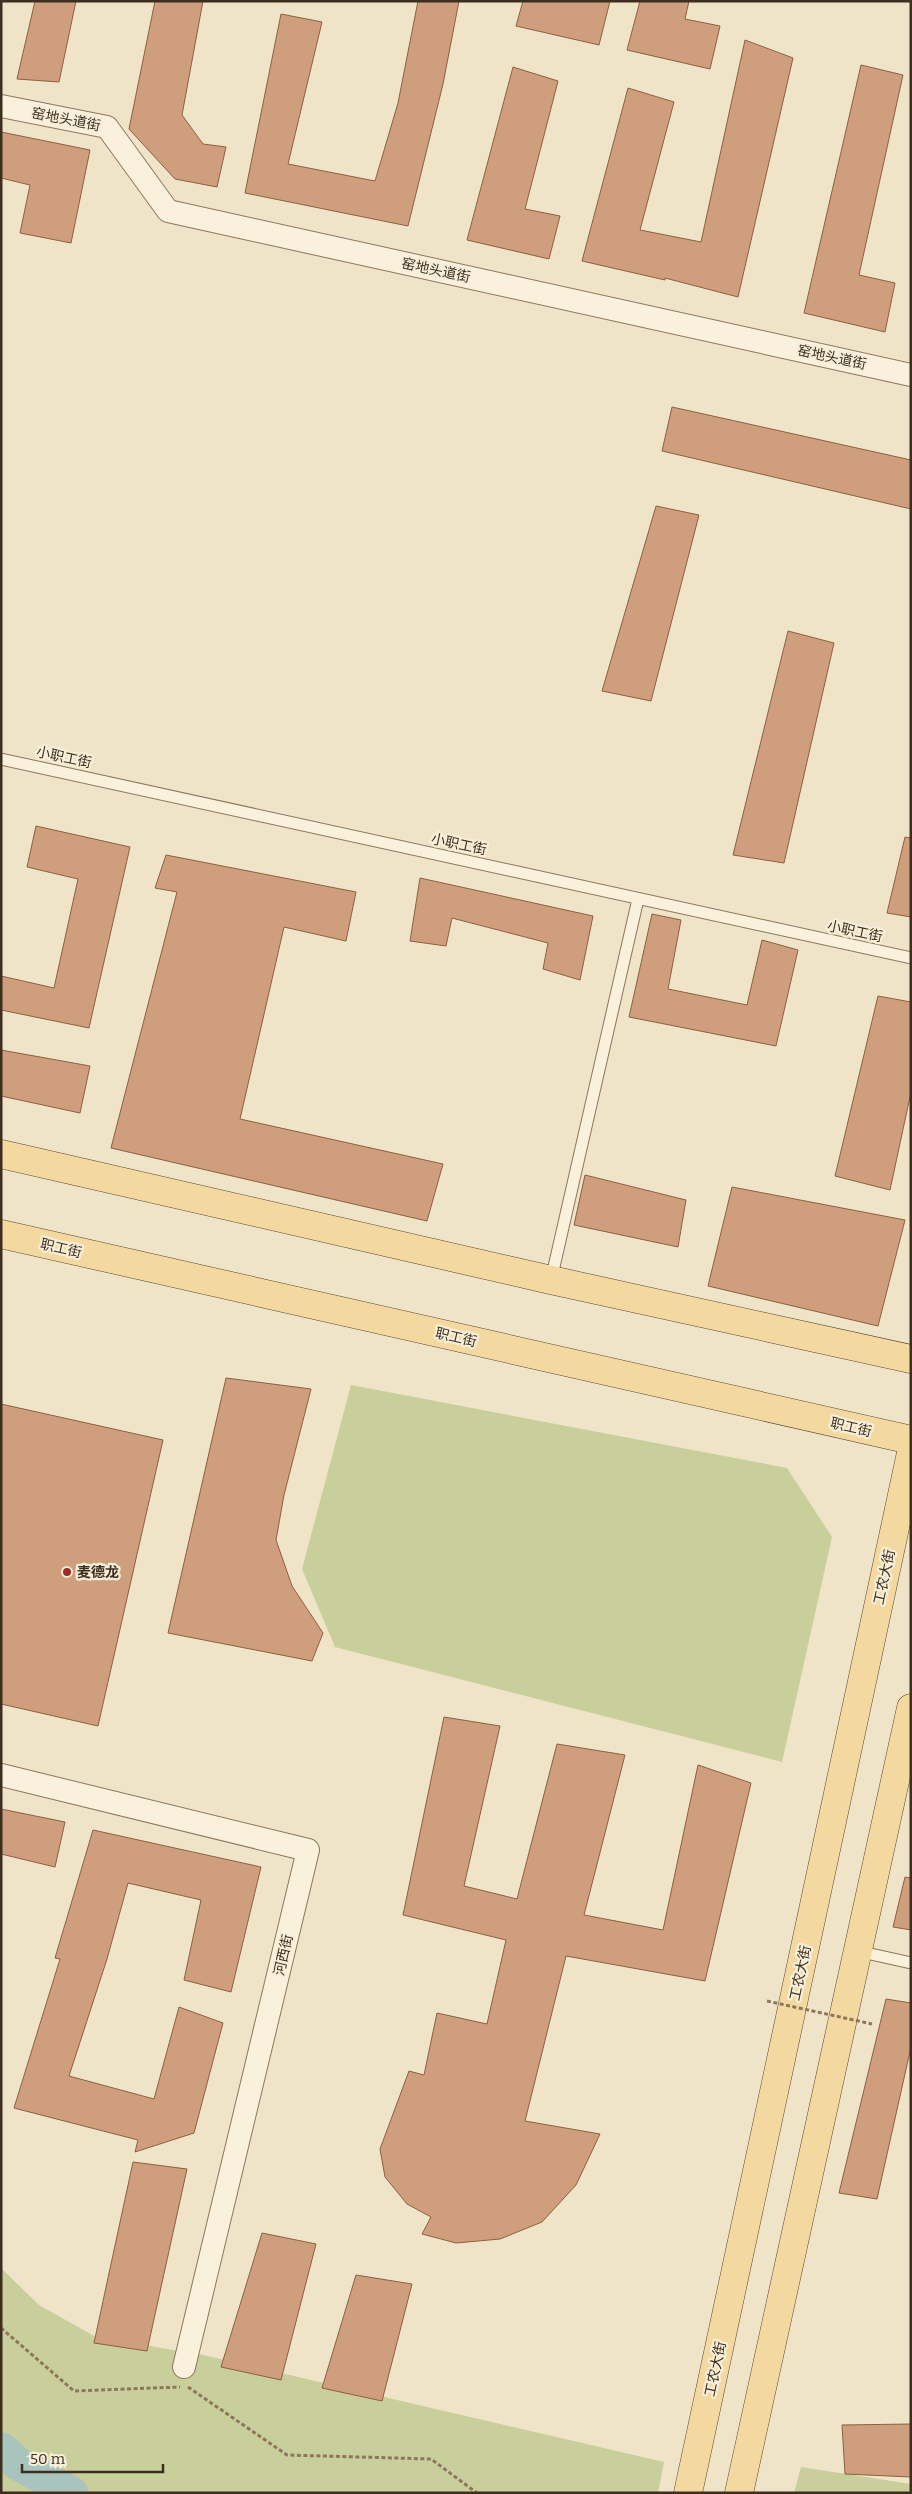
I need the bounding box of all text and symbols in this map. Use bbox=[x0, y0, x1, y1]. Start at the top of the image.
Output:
street label: 窑地头道街 bbox=[30, 104, 102, 135]
street label: 窑地头道街 bbox=[400, 255, 472, 286]
street label: 窑地头道街 bbox=[796, 342, 868, 373]
street label: 小职工街 bbox=[35, 743, 93, 772]
street label: 小职工街 bbox=[430, 830, 488, 859]
street label: 小职工街 bbox=[826, 917, 884, 946]
street label: 职工街 bbox=[39, 1235, 83, 1261]
street label: 职工街 bbox=[434, 1324, 478, 1350]
street label: 职工街 bbox=[829, 1414, 873, 1440]
street label: 工农大街 bbox=[870, 1548, 899, 1606]
place label: 麦德龙 bbox=[77, 1564, 119, 1581]
marker: 麦德龙 bbox=[61, 1566, 73, 1578]
street label: 河西街 bbox=[270, 1933, 296, 1977]
street label: 工农大街 bbox=[786, 1944, 815, 2002]
street label: 工农大街 bbox=[701, 2340, 730, 2398]
scale bar bbox=[22, 2442, 164, 2474]
text: 50 m bbox=[30, 2450, 66, 2468]

